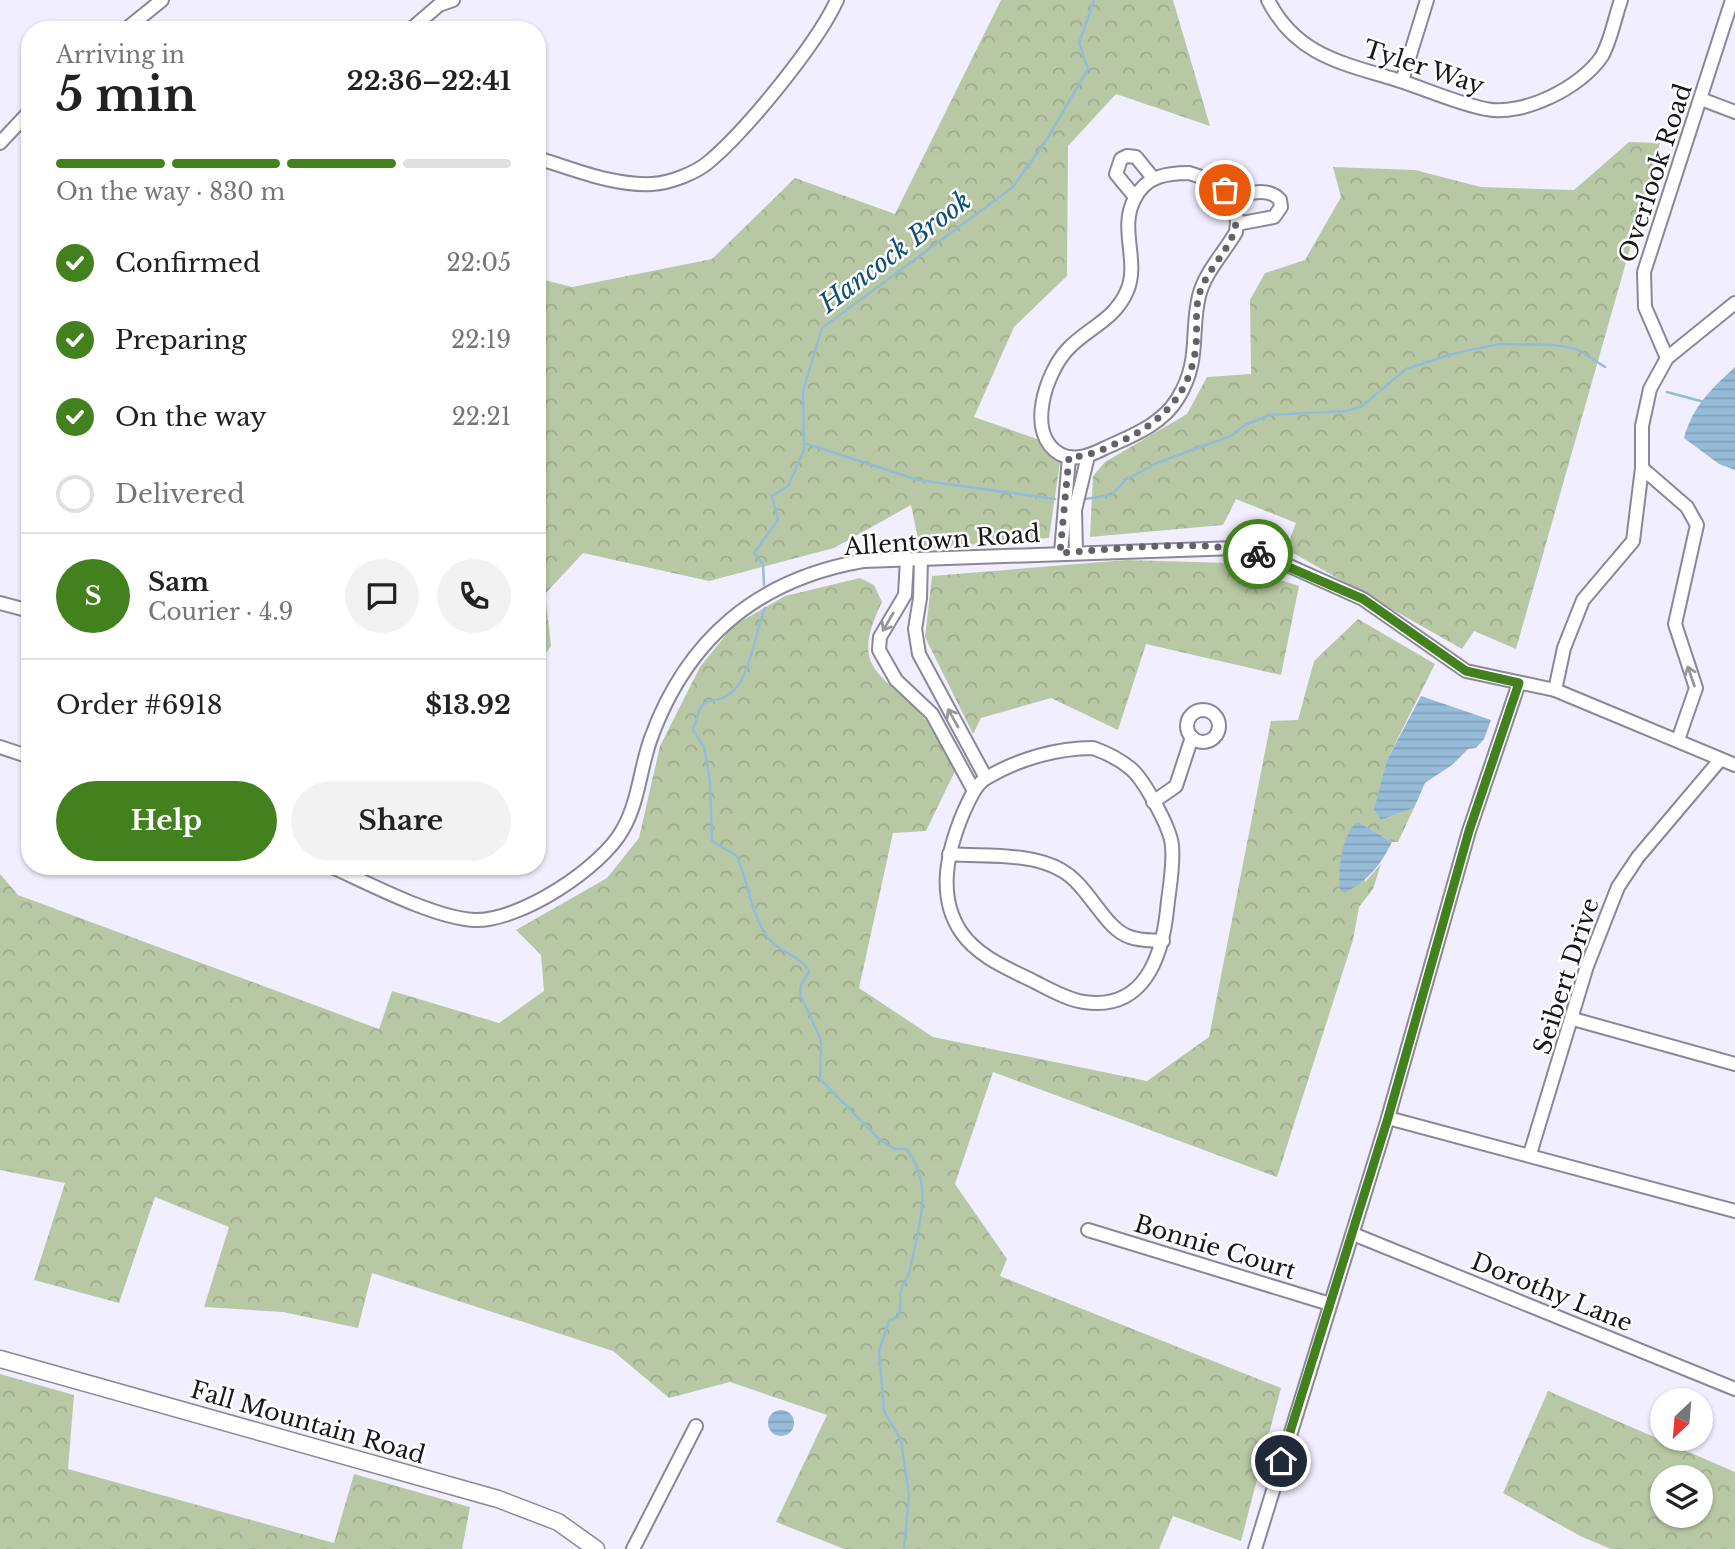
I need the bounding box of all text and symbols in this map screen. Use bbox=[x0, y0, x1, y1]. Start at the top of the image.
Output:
street label: Tyler Way bbox=[1360, 34, 1489, 100]
text: Arriving in bbox=[56, 41, 185, 69]
text: 22:36–22:41 bbox=[347, 65, 511, 97]
text: 5 min bbox=[56, 66, 197, 123]
street label: Overlook Road bbox=[1612, 80, 1698, 266]
pin bbox=[1195, 160, 1255, 220]
icon: bag bbox=[1206, 171, 1244, 209]
text: On the way · 830 m bbox=[56, 178, 285, 206]
water label: Hancock Brook bbox=[812, 185, 977, 320]
icon: check bbox=[56, 244, 94, 282]
text: Confirmed bbox=[115, 247, 260, 279]
text: 22:05 bbox=[447, 249, 511, 277]
icon: check bbox=[56, 321, 94, 359]
text: Preparing bbox=[115, 324, 247, 356]
text: 22:19 bbox=[451, 326, 511, 354]
icon: check bbox=[56, 398, 94, 436]
text: On the way bbox=[115, 401, 267, 433]
text: 22:21 bbox=[452, 403, 511, 431]
text: Delivered bbox=[115, 478, 245, 510]
street label: Allentown Road bbox=[842, 519, 1041, 561]
courier bbox=[1223, 519, 1293, 589]
icon: bike bbox=[1239, 535, 1277, 573]
button: chat bbox=[345, 559, 419, 633]
button: phone bbox=[437, 559, 511, 633]
text: Sam bbox=[148, 566, 209, 598]
text: S bbox=[84, 580, 102, 612]
text: Courier · 4.9 bbox=[148, 598, 293, 626]
one-way arrow bbox=[881, 612, 895, 632]
one-way arrow bbox=[1684, 665, 1696, 687]
text: Order #6918 bbox=[56, 689, 222, 721]
text: $13.92 bbox=[425, 689, 511, 721]
one-way arrow bbox=[946, 708, 959, 729]
button: Help bbox=[56, 781, 277, 861]
button: Share bbox=[291, 781, 511, 861]
street label: Seibert Drive bbox=[1527, 894, 1605, 1058]
street label: Bonnie Court bbox=[1131, 1209, 1299, 1285]
street label: Dorothy Lane bbox=[1467, 1246, 1637, 1338]
street label: Fall Mountain Road bbox=[187, 1375, 429, 1469]
north arrow bbox=[1650, 1388, 1713, 1451]
map controls bbox=[1650, 1388, 1713, 1528]
pin bbox=[1251, 1431, 1311, 1491]
icon: home bbox=[1262, 1442, 1300, 1480]
button: layers bbox=[1650, 1465, 1713, 1528]

